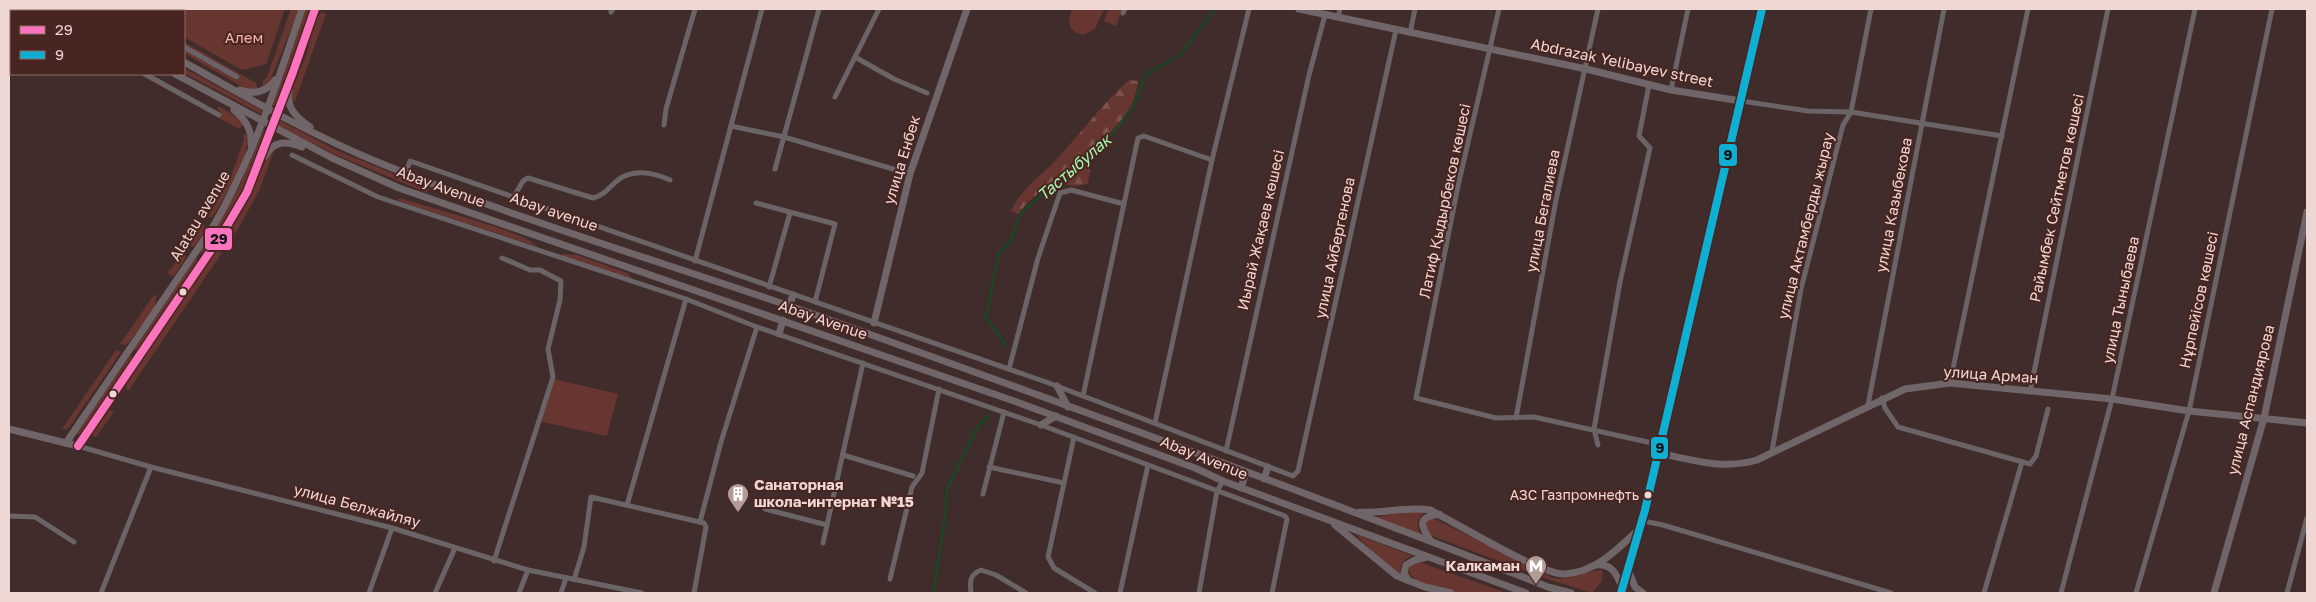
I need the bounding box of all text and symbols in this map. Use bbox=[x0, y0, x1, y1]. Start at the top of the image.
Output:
legend bbox=[10, 10, 185, 75]
text: 29 bbox=[55, 20, 73, 38]
park label: Алем bbox=[225, 28, 263, 46]
street label: Abdrazak Yelibayev street bbox=[1529, 34, 1715, 90]
text: 9 bbox=[55, 45, 64, 63]
street label: Райымбек Сейтметов көшесі bbox=[2025, 92, 2087, 304]
street label: Латиф Қыдырбеков көшесі bbox=[1415, 102, 1474, 300]
street label: улица Енбек bbox=[879, 113, 923, 206]
water label: Тастыбулак bbox=[1033, 128, 1116, 204]
street label: улица Актамберды жырау bbox=[1773, 130, 1837, 321]
street label: улица Казыбекова bbox=[1871, 136, 1915, 274]
line badge: 9 bbox=[1718, 143, 1738, 167]
text: 9 bbox=[1724, 146, 1733, 163]
street label: Иырай Жақаев көшесі bbox=[1233, 148, 1287, 312]
street label: улица Бегалиева bbox=[1521, 148, 1563, 274]
street label: Abay Avenue bbox=[395, 162, 488, 210]
street label: Alatau avenue bbox=[165, 167, 233, 264]
street label: улица Айбергенова bbox=[1310, 175, 1358, 320]
street label: Abay avenue bbox=[508, 188, 601, 235]
line badge: 29 bbox=[204, 227, 233, 251]
text: 29 bbox=[210, 230, 228, 247]
street label: Нұрпейісов көшесі bbox=[2175, 230, 2222, 370]
street label: улица Тыныбаева bbox=[2098, 234, 2142, 365]
unlabelled marker bbox=[178, 287, 188, 297]
street label: Abay Avenue bbox=[777, 295, 870, 343]
street label: улица Аспандиярова bbox=[2223, 323, 2277, 477]
street label: улица Арман bbox=[1943, 362, 2039, 386]
unlabelled marker bbox=[108, 389, 118, 399]
street label: Abay Avenue bbox=[1158, 431, 1251, 483]
line badge: 9 bbox=[1650, 436, 1669, 460]
text: 9 bbox=[1656, 439, 1665, 456]
place label: Санаторная школа-интернат №15 bbox=[754, 475, 914, 510]
street label: улица Белжайляу bbox=[292, 479, 423, 531]
building icon: Санаторная школа-интернат №15 bbox=[726, 482, 750, 513]
place label: АЗС Газпромнефть bbox=[1510, 486, 1639, 503]
marker: АЗС Газпромнефть bbox=[1643, 490, 1653, 500]
metro station icon: Калкаман bbox=[1524, 554, 1548, 585]
place label: Калкаман bbox=[1446, 556, 1520, 574]

